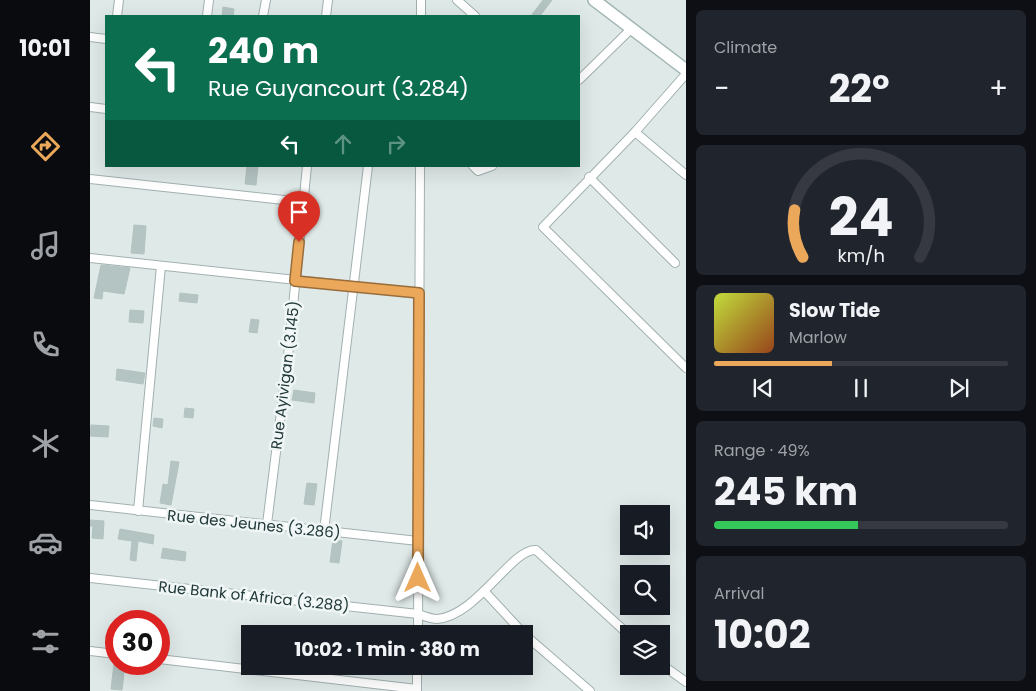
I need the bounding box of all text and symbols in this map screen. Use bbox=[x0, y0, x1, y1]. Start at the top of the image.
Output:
text: 240 m bbox=[208, 26, 319, 75]
text: 10:01 bbox=[19, 33, 71, 64]
icon: left bbox=[125, 35, 190, 100]
text: Climate bbox=[714, 36, 777, 59]
text: 22° bbox=[829, 62, 890, 115]
text: − bbox=[714, 69, 729, 108]
text: + bbox=[989, 69, 1008, 108]
text: Rue Guyancourt (3.284) bbox=[208, 73, 469, 104]
icon: directions bbox=[28, 129, 63, 164]
icon: left bbox=[276, 130, 304, 158]
icon: ahead bbox=[329, 130, 357, 158]
icon: right bbox=[382, 130, 410, 158]
text: 24 bbox=[829, 181, 893, 254]
pin bbox=[278, 191, 320, 242]
icon: arrive bbox=[285, 198, 313, 226]
icon: music bbox=[28, 228, 63, 263]
text: km/h bbox=[837, 243, 885, 268]
text: Slow Tide bbox=[789, 297, 880, 324]
street label: Rue Ayivigan (3.145) bbox=[265, 300, 305, 450]
text: Marlow bbox=[789, 326, 847, 349]
icon: phone bbox=[28, 327, 63, 362]
icon: previous bbox=[749, 374, 777, 402]
icon: pause bbox=[847, 374, 875, 402]
icon: next bbox=[945, 374, 973, 402]
icon: climate bbox=[28, 426, 63, 461]
text: Range · 49% bbox=[714, 439, 810, 462]
text: 245 km bbox=[714, 465, 858, 518]
street label: Rue des Jeunes (3.286) bbox=[166, 504, 342, 544]
map controls bbox=[620, 505, 670, 675]
button: sound bbox=[620, 505, 670, 555]
icon: car bbox=[28, 525, 63, 560]
position arrow bbox=[391, 551, 443, 603]
button: search bbox=[620, 565, 670, 615]
street label: Rue Bank of Africa (3.288) bbox=[157, 576, 351, 616]
text: Arrival bbox=[714, 582, 764, 605]
text: 10:02 bbox=[714, 608, 810, 661]
speed limit sign: 30 bbox=[105, 610, 170, 675]
icon: filters bbox=[28, 624, 63, 659]
button: layers bbox=[620, 625, 670, 675]
text: 10:02 · 1 min · 380 m bbox=[294, 636, 480, 663]

